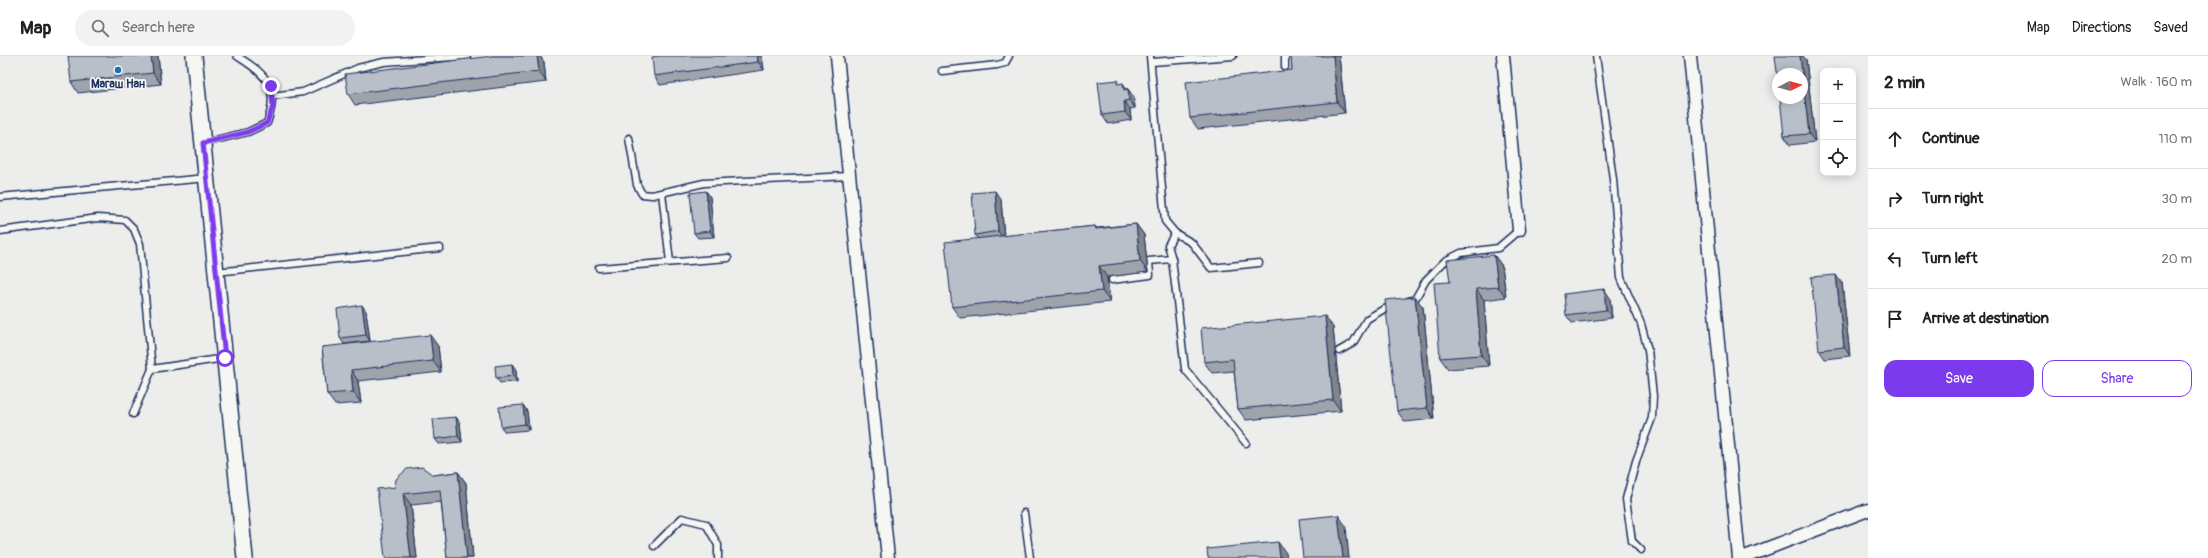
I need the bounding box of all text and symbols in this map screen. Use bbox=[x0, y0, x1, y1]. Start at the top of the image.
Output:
search box bbox=[75, 10, 355, 46]
text: Map bbox=[20, 16, 51, 40]
icon: search bbox=[89, 17, 111, 39]
text: Search here bbox=[121, 18, 195, 37]
text: Map bbox=[2027, 19, 2050, 36]
text: Directions bbox=[2072, 19, 2131, 36]
text: Saved bbox=[2153, 19, 2188, 36]
marker: Магаш Нан bbox=[113, 65, 123, 75]
north arrow bbox=[1772, 68, 1808, 104]
map controls bbox=[1820, 68, 1856, 176]
button: + bbox=[1820, 68, 1856, 104]
text: 2 min bbox=[1884, 72, 1925, 93]
text: Walk · 160 m bbox=[2121, 74, 2192, 90]
place label: Магаш Нан bbox=[91, 77, 145, 92]
route end bbox=[262, 77, 280, 95]
button: − bbox=[1820, 104, 1856, 140]
icon: ahead bbox=[1884, 128, 1906, 150]
text: Continue bbox=[1922, 129, 1980, 148]
text: 110 m bbox=[2159, 131, 2192, 147]
button: locate bbox=[1820, 140, 1856, 176]
icon: right bbox=[1884, 188, 1906, 210]
text: Turn right bbox=[1922, 189, 1983, 208]
text: 30 m bbox=[2162, 191, 2192, 207]
icon: left bbox=[1884, 248, 1906, 270]
text: Turn left bbox=[1922, 249, 1978, 268]
text: 20 m bbox=[2161, 251, 2192, 267]
icon: arrive bbox=[1884, 308, 1906, 330]
text: Arrive at destination bbox=[1922, 309, 2049, 328]
route start bbox=[216, 349, 234, 367]
button: Save bbox=[1884, 360, 2034, 397]
button: Share bbox=[2042, 360, 2192, 397]

